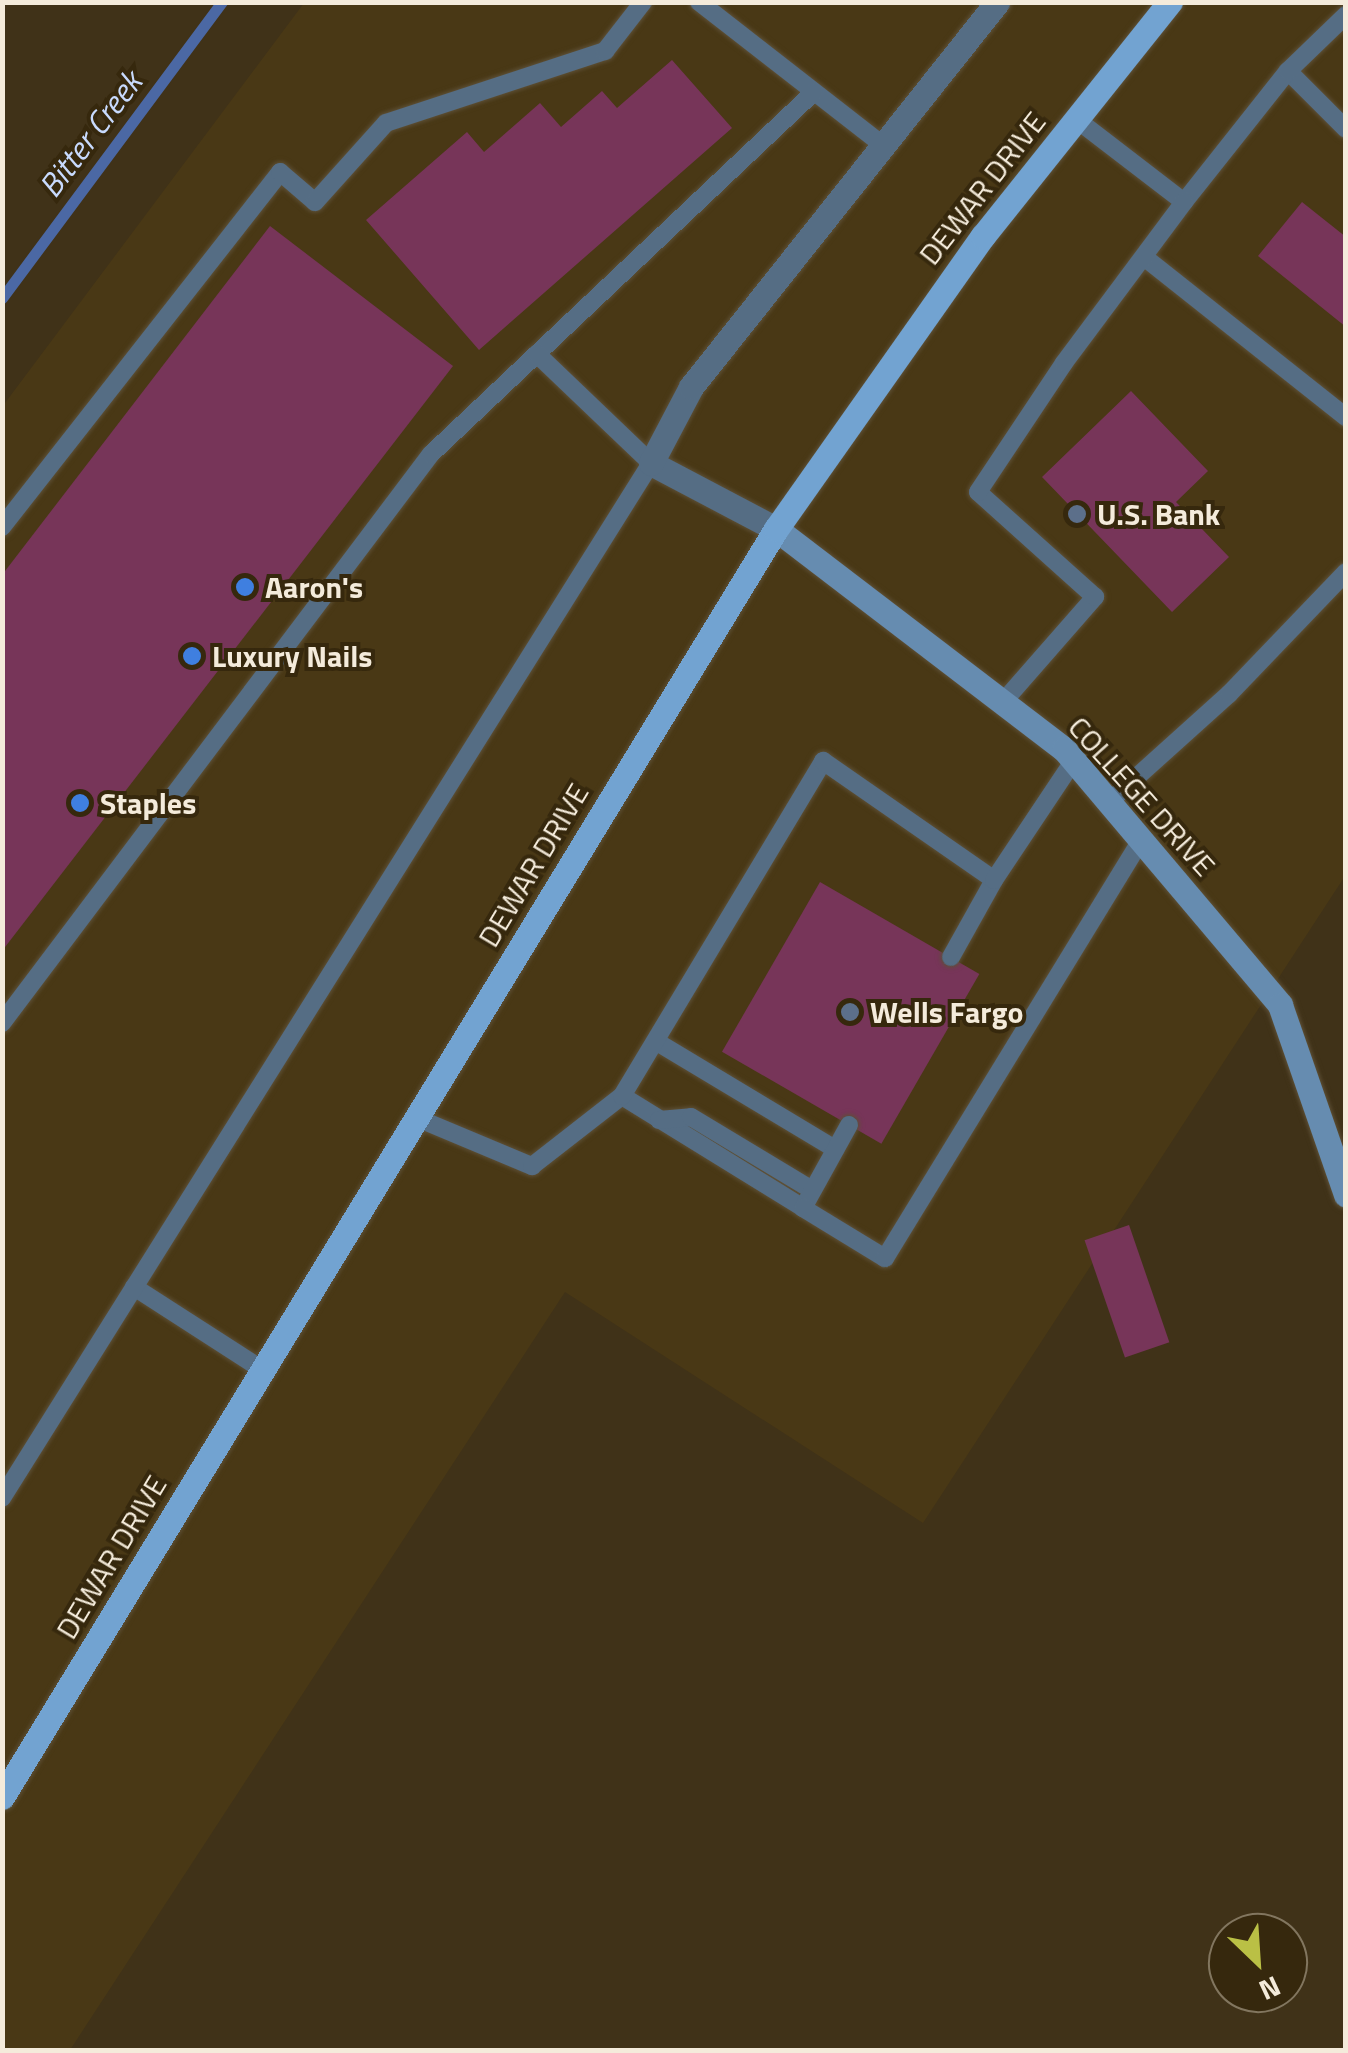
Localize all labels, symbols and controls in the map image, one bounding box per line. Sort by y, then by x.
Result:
water label: Bitter Creek [30,64,150,204]
street label: DEWAR DRIVE [911,104,1053,272]
place label: U.S. Bank [1097,496,1220,532]
marker: U.S. Bank [1066,503,1088,525]
place label: Aaron's [265,569,363,605]
marker: Aaron's [234,576,256,598]
place label: Luxury Nails [212,638,372,674]
marker: Luxury Nails [181,645,203,667]
street label: COLLEGE DRIVE [1061,709,1223,883]
street label: DEWAR DRIVE [470,777,596,953]
place label: Staples [100,785,196,821]
marker: Staples [69,792,91,814]
place label: Wells Fargo [870,994,1023,1030]
marker: Wells Fargo [839,1001,861,1023]
street label: DEWAR DRIVE [48,1469,174,1645]
north arrow [1208,1913,1308,2013]
text: N [1252,1965,1288,2012]

